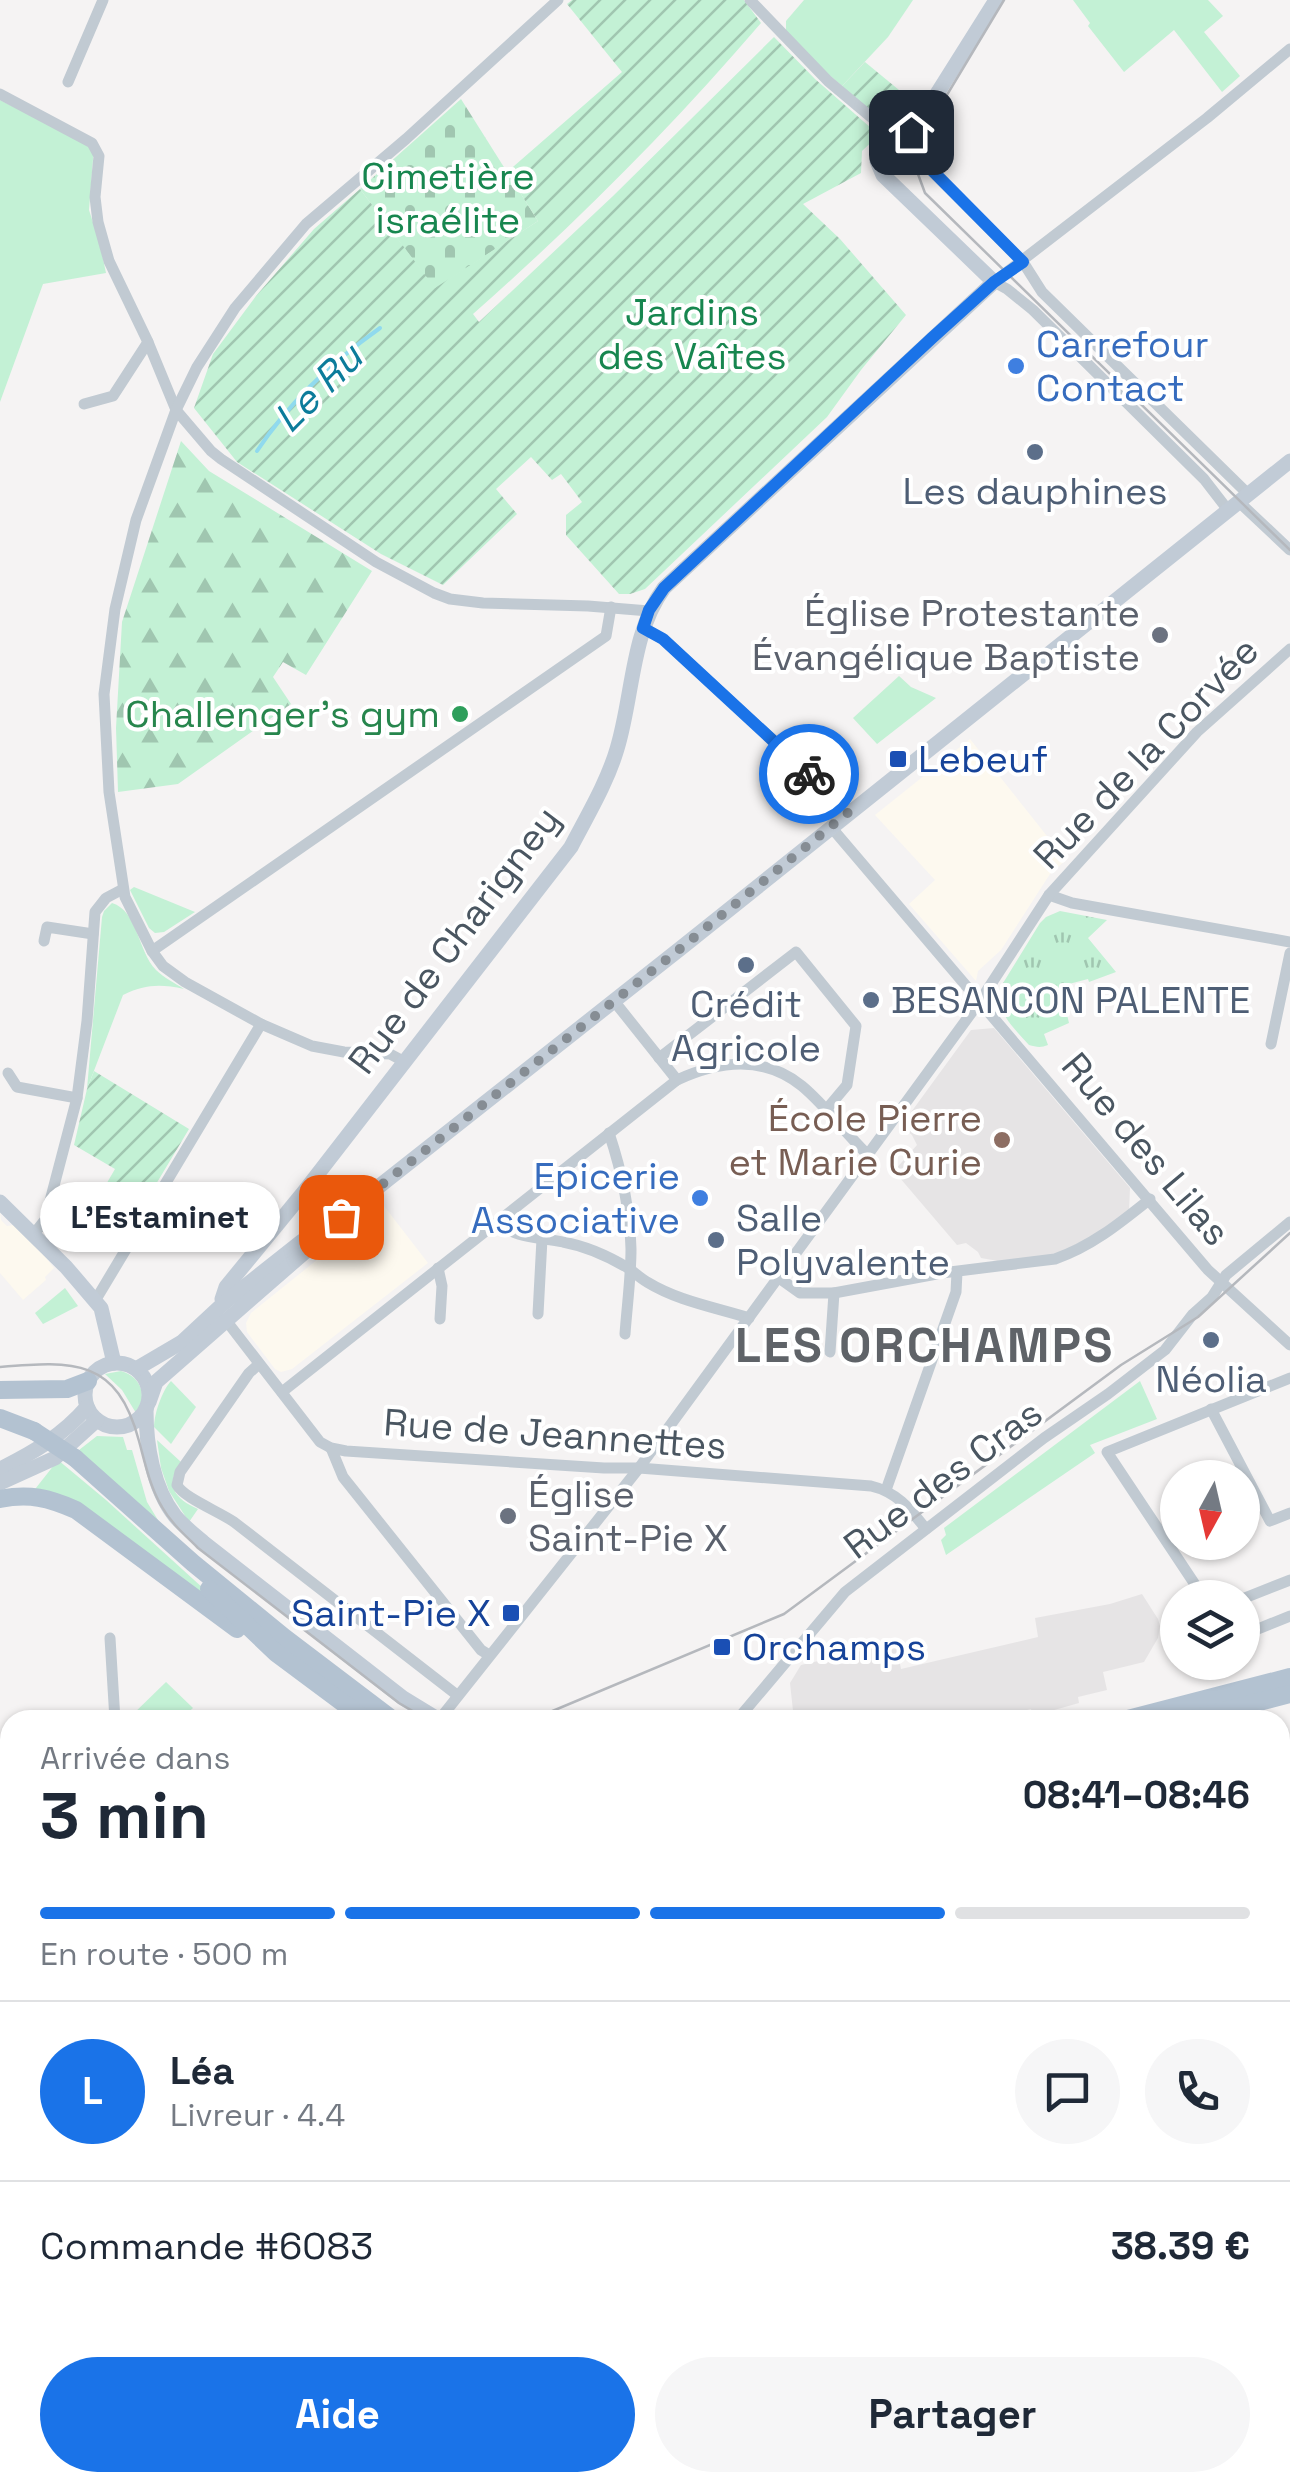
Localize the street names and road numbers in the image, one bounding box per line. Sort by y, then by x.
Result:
street label: Rue de la Corvée [1023,627,1269,879]
street label: Rue de Charigney [338,797,570,1083]
street label: Rue des Lilas [1051,1043,1241,1255]
street label: Rue des Cras [834,1389,1052,1569]
street label: Rue de Jeannettes [382,1398,728,1470]

